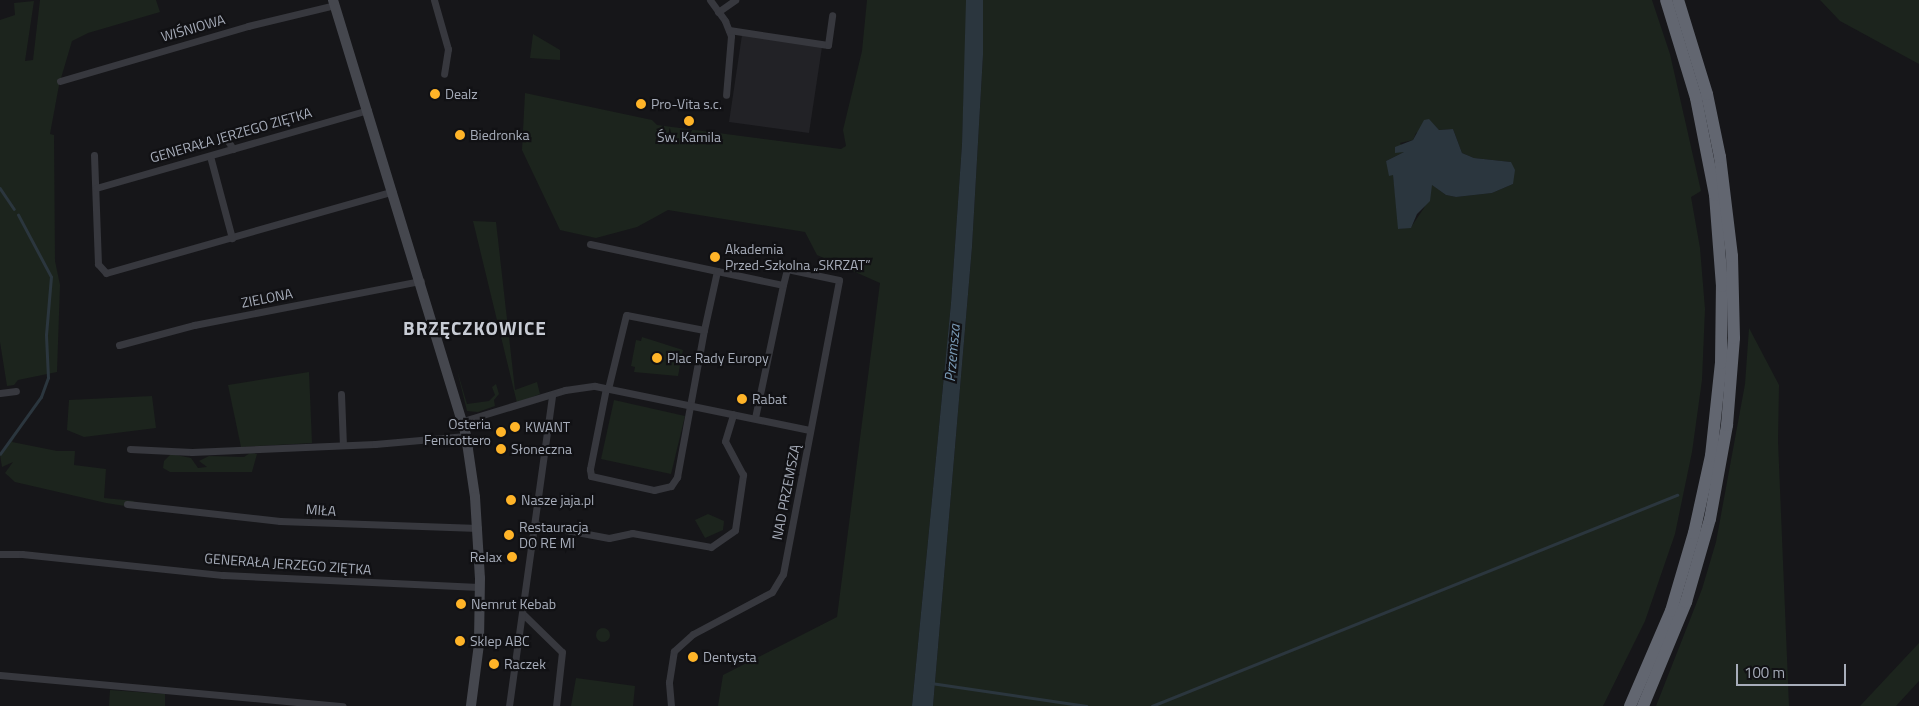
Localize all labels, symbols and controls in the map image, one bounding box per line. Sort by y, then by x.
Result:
street label: WIŚNIOWA [159,11,227,45]
place label: Dealz [445,86,478,102]
marker: Dealz [429,88,441,100]
place label: Pro-Vita s.c. [651,96,722,112]
marker: Pro-Vita s.c. [635,98,647,110]
street label: GENERAŁA JERZEGO ZIĘTKA [148,104,314,166]
marker: Św. Kamila [683,115,695,127]
place label: Biedronka [470,127,529,143]
marker: Biedronka [454,129,466,141]
place label: Św. Kamila [657,129,721,145]
place label: Akademia Przed-Szkolna „SKRZAT” [725,241,870,274]
marker: Akademia Przed-Szkolna „SKRZAT” [709,251,721,263]
street label: ZIELONA [240,285,294,311]
district label: BRZĘCZKOWICE [402,317,548,339]
water label: Przemsza [941,323,963,383]
place label: Plac Rady Europy [667,350,769,366]
marker: Plac Rady Europy [651,352,663,364]
place label: Rabat [752,391,787,407]
marker: Rabat [736,393,748,405]
place label: Osteria Fenicottero [424,416,491,448]
place label: KWANT [525,419,570,435]
marker: KWANT [509,421,521,433]
marker: Osteria Fenicottero [495,426,507,438]
place label: Słoneczna [511,441,572,457]
marker: Słoneczna [495,443,507,455]
street label: NAD PRZEMSZĄ [768,443,804,541]
place label: Nasze jaja.pl [521,492,594,508]
marker: Nasze jaja.pl [505,494,517,506]
street label: MIŁA [305,501,337,519]
place label: Restauracja DO RE MI [519,519,588,552]
marker: Restauracja DO RE MI [503,529,515,541]
place label: Relax [470,549,502,565]
street label: GENERAŁA JERZEGO ZIĘTKA [204,550,372,578]
marker: Relax [506,551,518,563]
place label: Nemrut Kebab [471,596,556,612]
marker: Nemrut Kebab [455,598,467,610]
place label: Sklep ABC [470,633,530,649]
marker: Sklep ABC [454,635,466,647]
place label: Dentysta [703,649,757,665]
marker: Dentysta [687,651,699,663]
scale bar [1739,654,1849,686]
place label: Raczek [504,656,546,672]
marker: Raczek [488,658,500,670]
text: 100 m [1744,661,1785,684]

